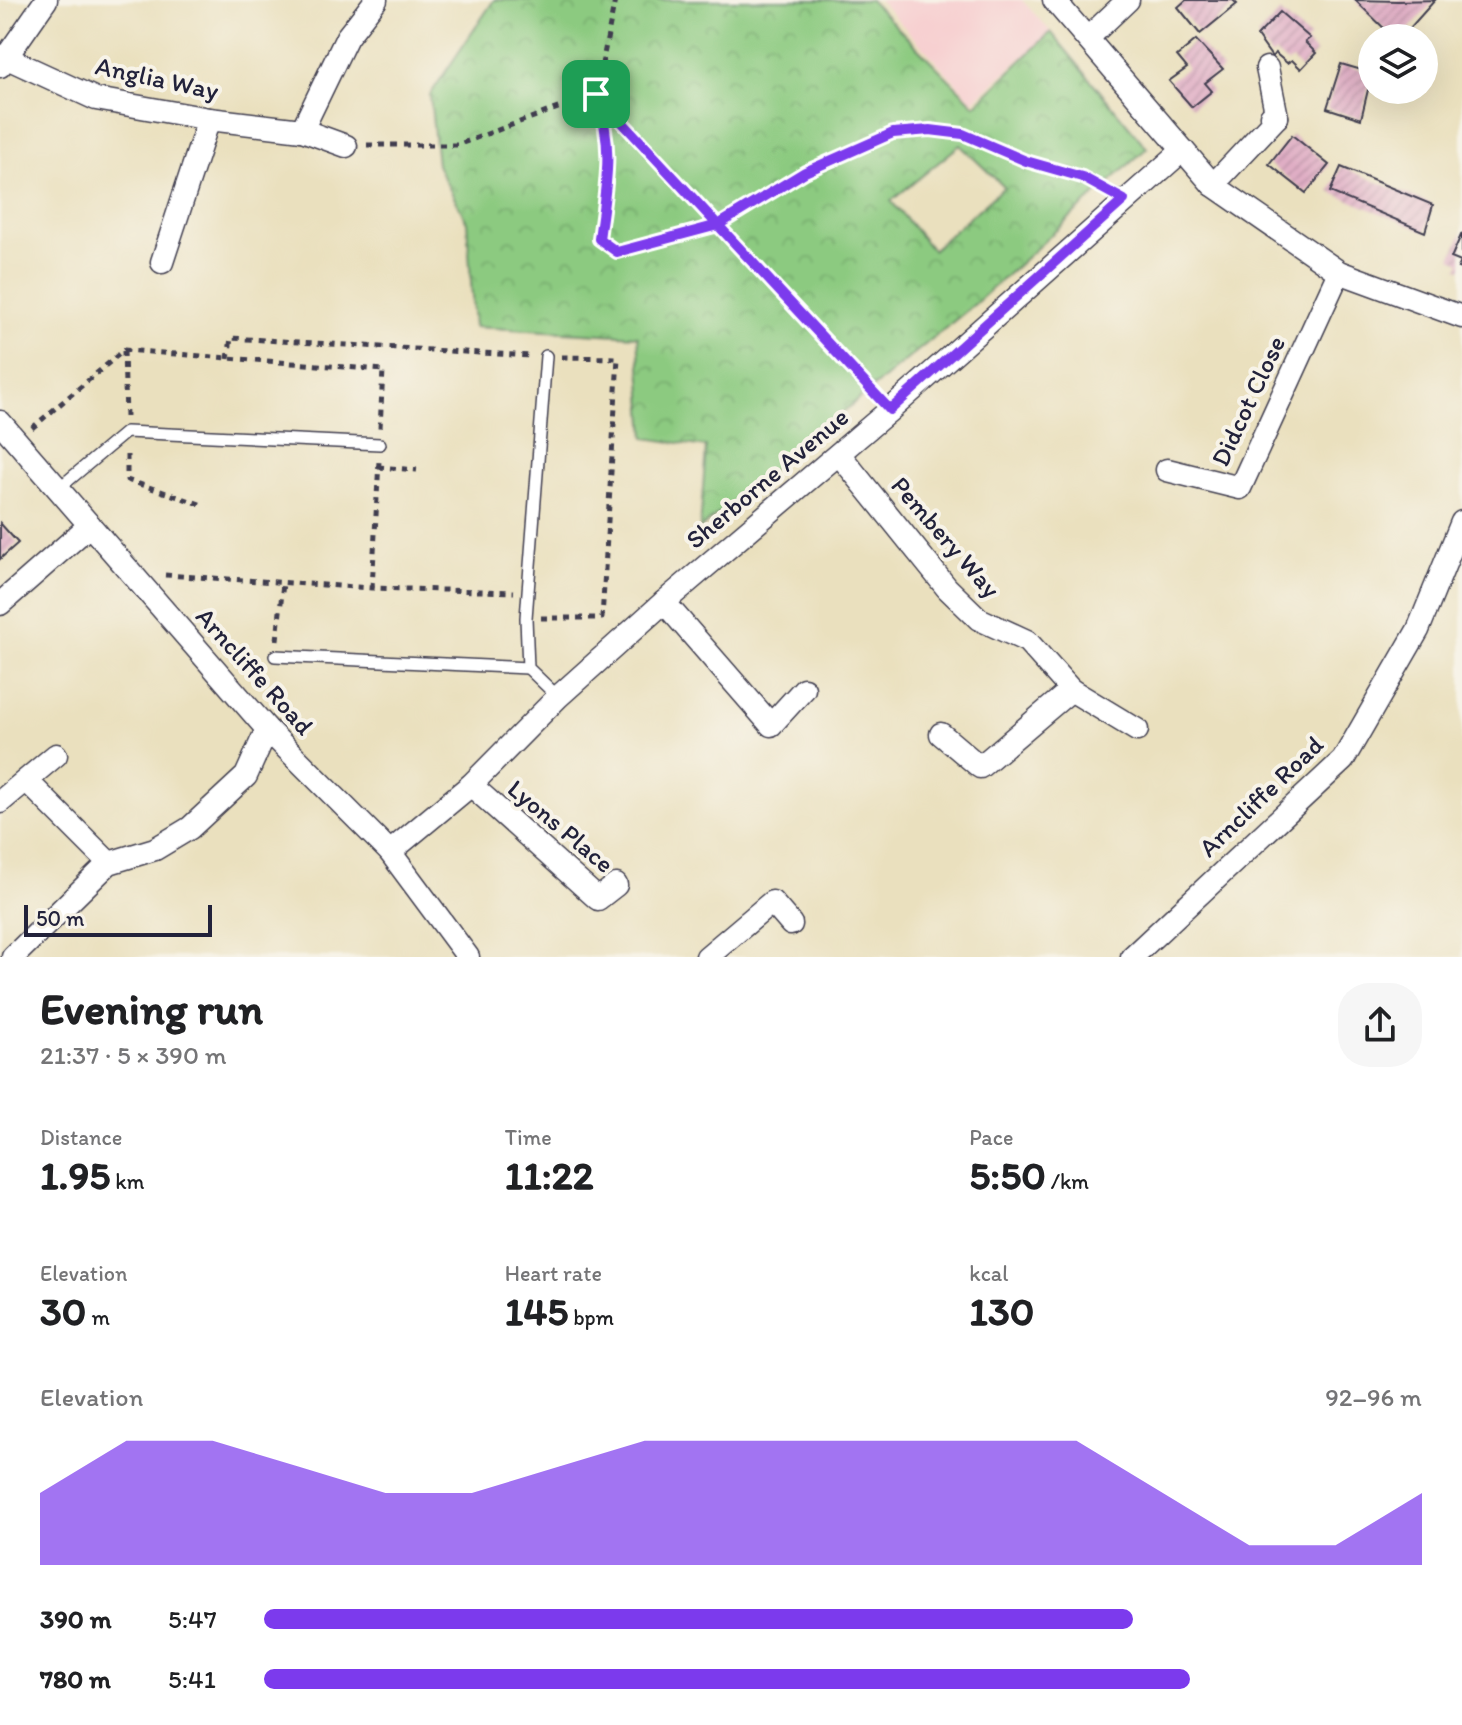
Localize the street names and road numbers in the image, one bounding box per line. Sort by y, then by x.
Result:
street label: Anglia Way [92,49,222,107]
street label: Didcot Close [1204,331,1292,471]
street label: Sherborne Avenue [679,401,855,555]
street label: Pembery Way [885,470,1007,604]
street label: Arncliffe Road [189,600,321,742]
street label: Arncliffe Road [1192,728,1330,863]
street label: Lyons Place [501,772,621,880]

